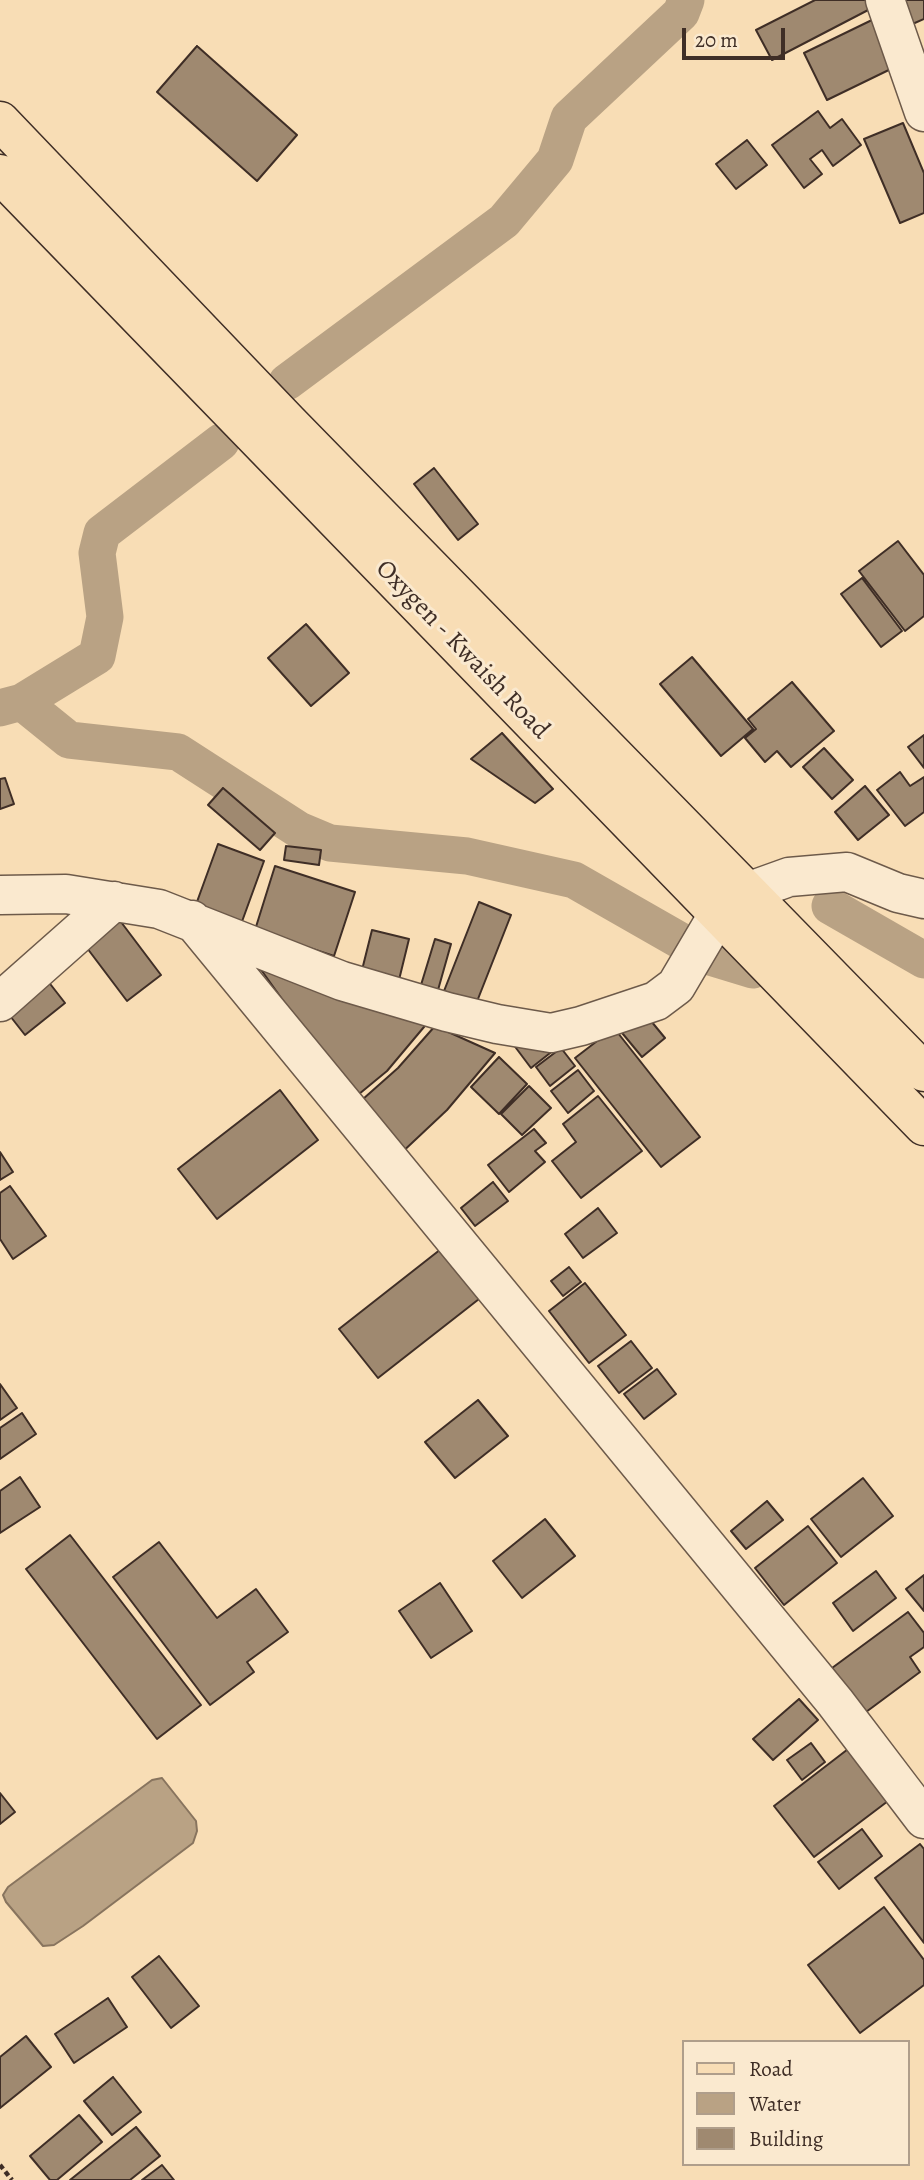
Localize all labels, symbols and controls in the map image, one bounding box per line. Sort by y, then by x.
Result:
scale bar [686,14,789,58]
text: 20 m [695,26,738,54]
street label: Oxygen - Kwaish Road [368,554,556,746]
legend [682,2040,910,2166]
text: Road [749,2055,793,2083]
text: Water [749,2090,801,2118]
text: Building [749,2125,823,2153]

